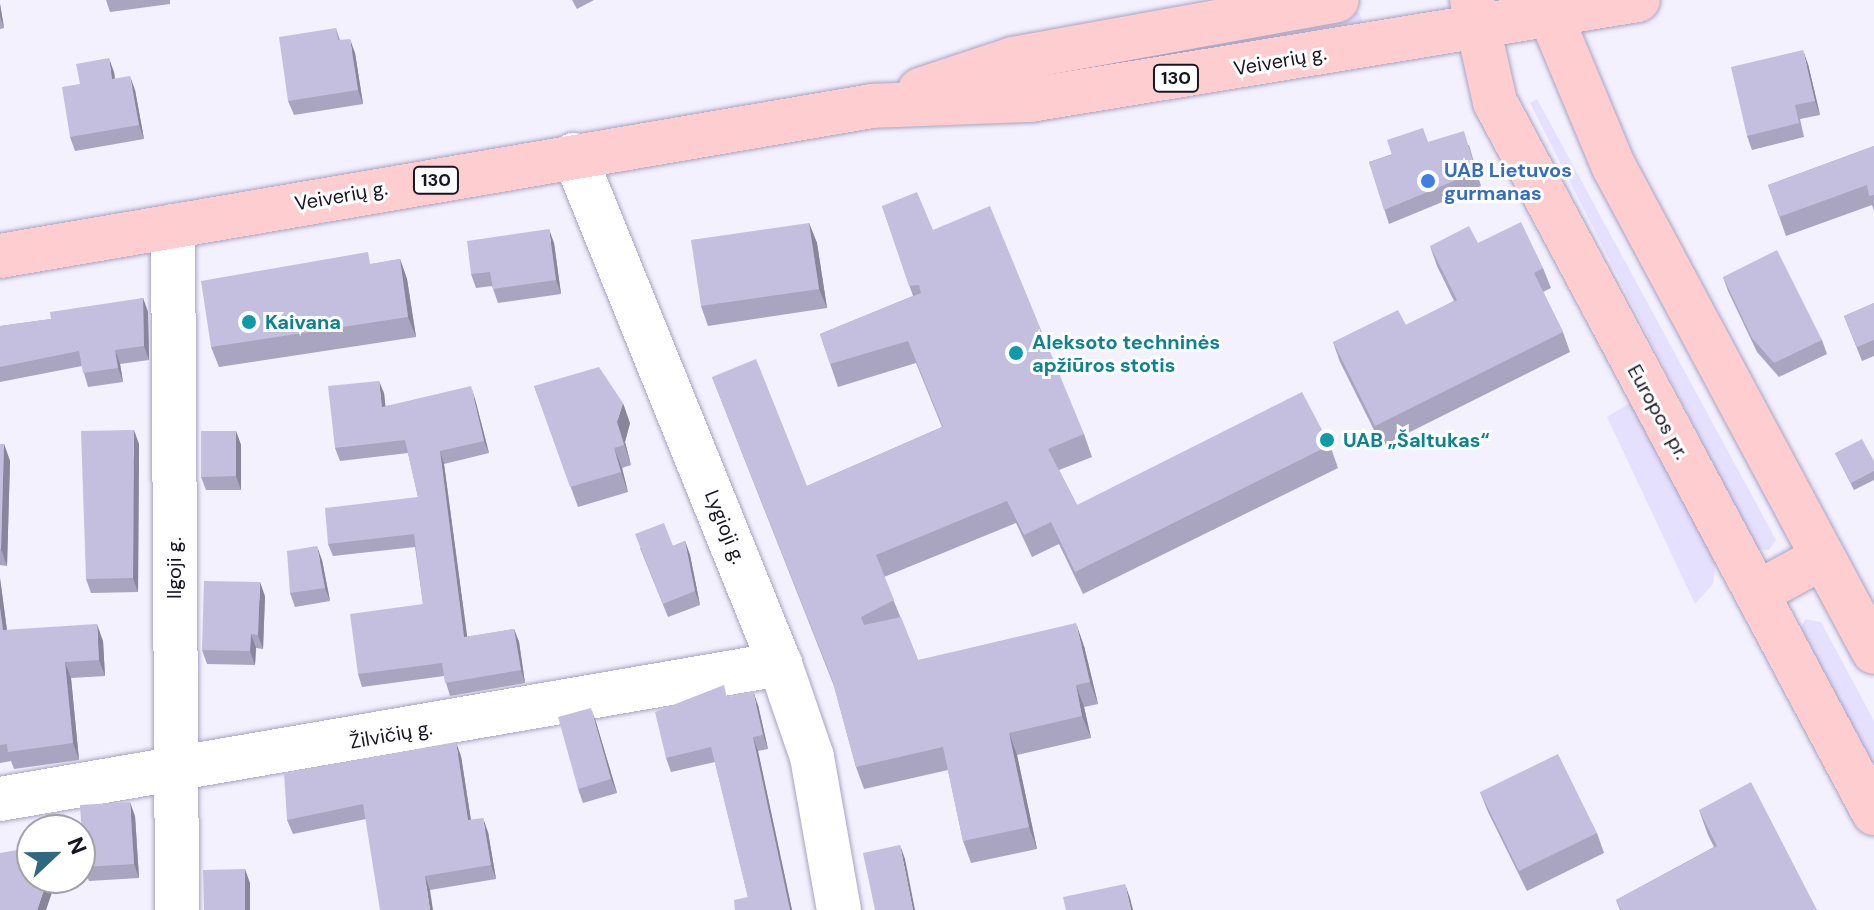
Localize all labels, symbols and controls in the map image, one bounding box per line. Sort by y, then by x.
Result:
street label: Veiverių g. [1232,41,1328,81]
road number: 130 [1152,64,1200,92]
place label: UAB Lietuvos gurmanas [1444,158,1572,205]
road number: 130 [412,166,460,194]
marker: UAB Lietuvos gurmanas [1419,172,1437,190]
street label: Veiverių g. [293,176,389,216]
place label: Kaivana [265,310,341,334]
marker: Kaivana [240,313,258,331]
place label: Aleksoto techninės apžiūros stotis [1032,330,1220,377]
marker: Aleksoto techninės apžiūros stotis [1007,344,1025,362]
street label: Europos pr. [1622,361,1694,463]
place label: UAB „Šaltukas“ [1343,428,1490,452]
marker: UAB „Šaltukas“ [1318,431,1336,449]
street label: Lygioji g. [699,486,751,568]
street label: Ilgoji g. [162,537,186,599]
street label: Žilvičių g. [348,716,434,754]
north arrow [16,814,96,894]
text: N [60,833,93,858]

